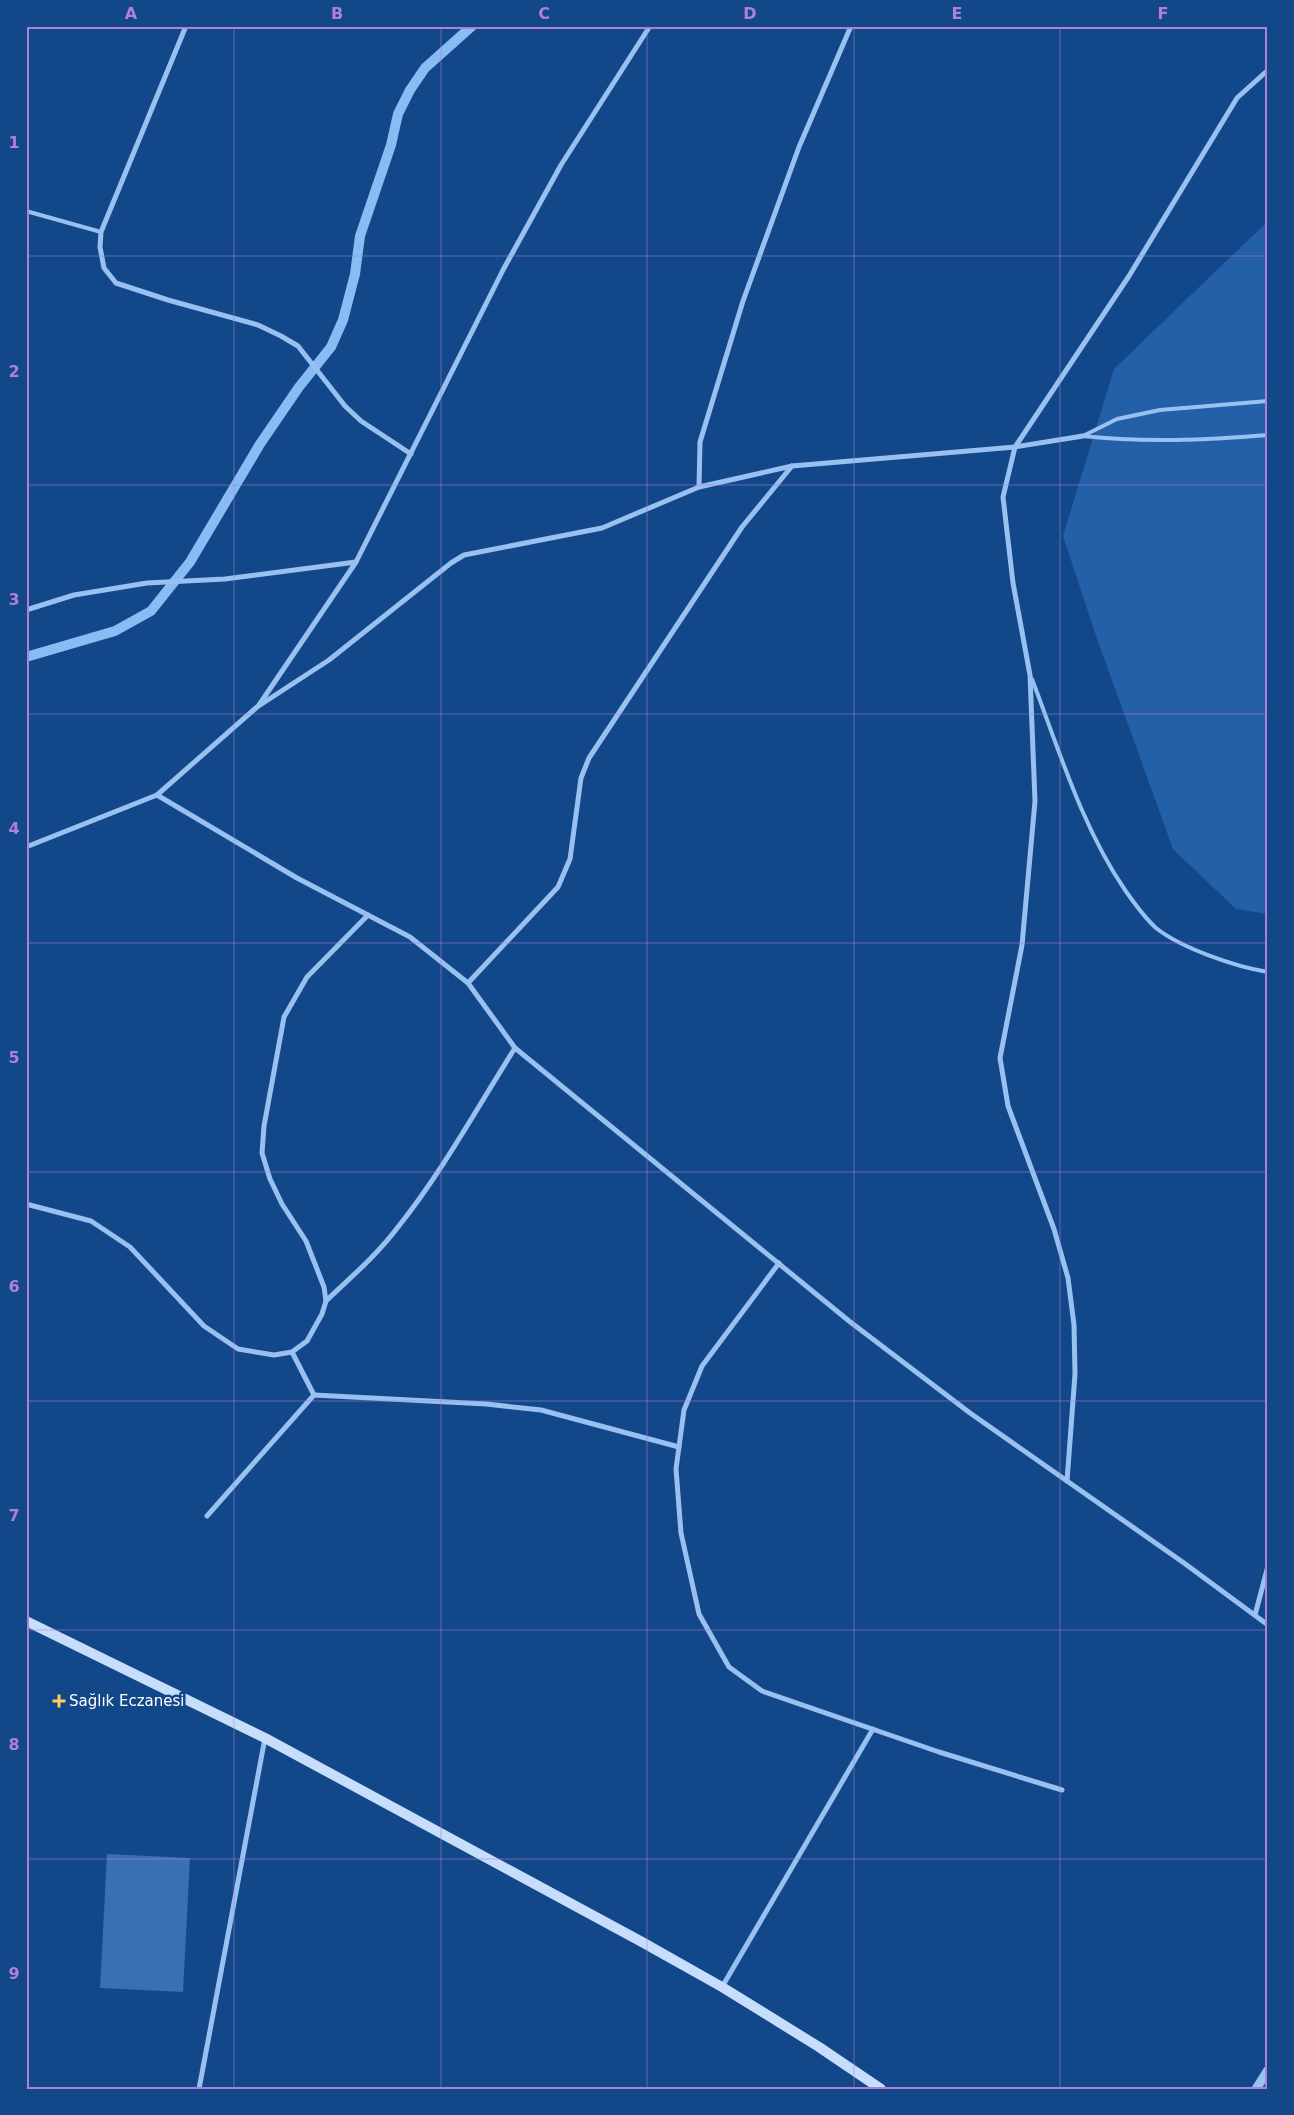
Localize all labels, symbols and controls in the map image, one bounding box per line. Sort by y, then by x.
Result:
text: A [125,4,138,23]
text: B [331,4,343,23]
text: C [538,4,550,23]
text: D [743,4,757,23]
text: E [952,4,962,23]
text: F [1158,4,1168,23]
text: 1 [8,133,20,152]
text: 2 [8,362,20,381]
text: 3 [8,590,20,609]
text: 4 [8,819,20,838]
text: 5 [8,1048,20,1067]
text: 6 [8,1277,20,1296]
text: 7 [8,1506,20,1525]
place label: Sağlık Eczanesi [69,1692,185,1710]
marker: Sağlık Eczanesi [53,1695,65,1707]
text: 8 [8,1735,20,1754]
text: 9 [8,1964,20,1983]

